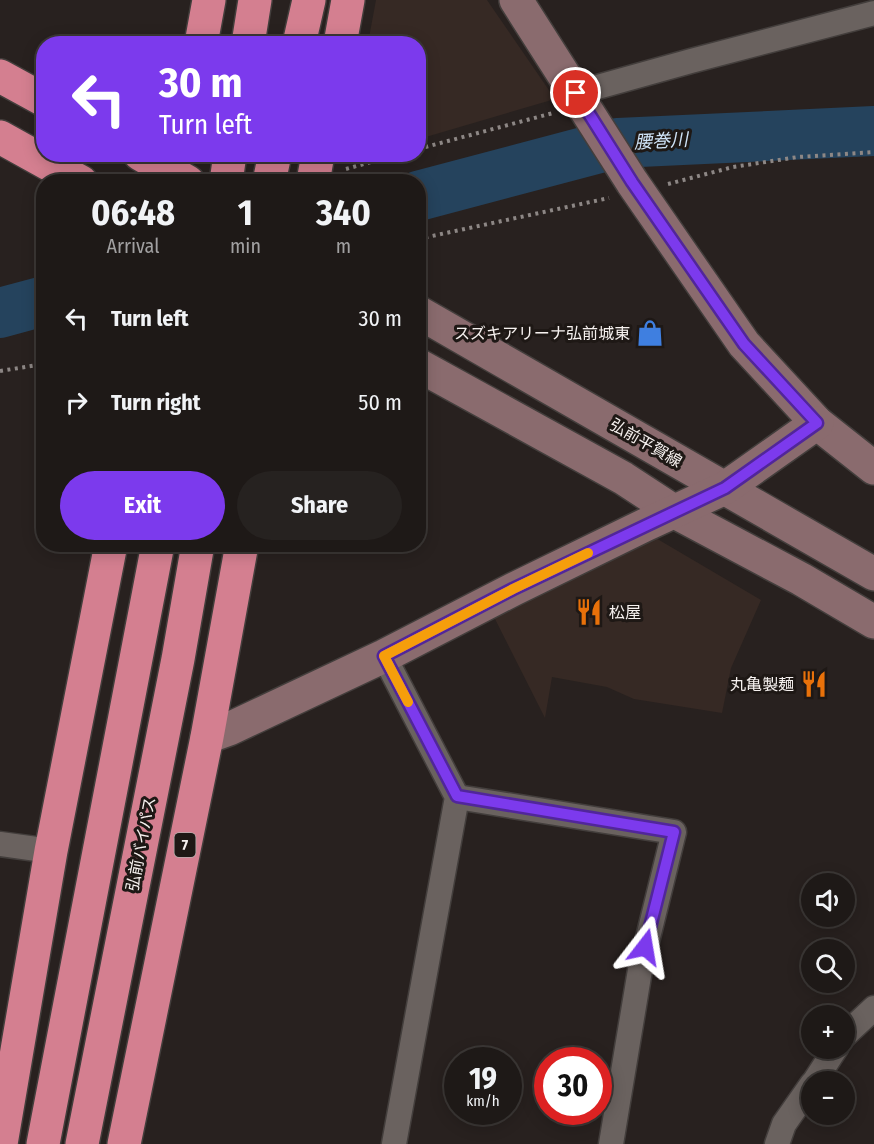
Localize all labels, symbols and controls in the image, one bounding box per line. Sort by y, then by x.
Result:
text: 30 m [159,58,243,108]
icon: left [60,60,138,138]
pin [550,67,601,118]
icon: arrive [559,76,592,109]
text: Turn left [159,109,252,141]
water label: 腰巻川 [633,128,691,153]
text: 06:48 [91,191,175,235]
text: 1 [238,191,253,235]
text: 340 [316,191,371,235]
text: Arrival [106,234,160,258]
text: min [230,234,261,258]
text: m [336,234,351,258]
icon: left [60,302,93,335]
text: Turn left [111,305,189,332]
text: 30 m [359,305,402,332]
shop icon: スズキアリーナ弘前城東 [635,318,665,348]
place label: スズキアリーナ弘前城東 [454,324,630,343]
icon: right [60,386,93,419]
text: Turn right [111,389,200,416]
text: 50 m [358,389,402,416]
street label: 弘前平賀線 [607,415,685,471]
button: Exit [60,471,225,540]
button: Share [237,471,402,540]
restaurant icon: 松屋 [574,597,604,627]
place label: 松屋 [609,603,641,622]
restaurant icon: 丸亀製麺 [799,669,829,699]
place label: 丸亀製麺 [730,675,794,694]
street label: 弘前バイパス [123,795,159,893]
road number: 7 [174,833,195,857]
map controls [801,873,855,1125]
button: sound [801,873,855,927]
position arrow [613,915,677,979]
button: search [801,939,855,993]
button: + [801,1005,855,1059]
speed limit sign: 30 [534,1047,612,1125]
text: 19 [469,1061,497,1097]
button: − [801,1071,855,1125]
text: km/h [466,1092,500,1110]

